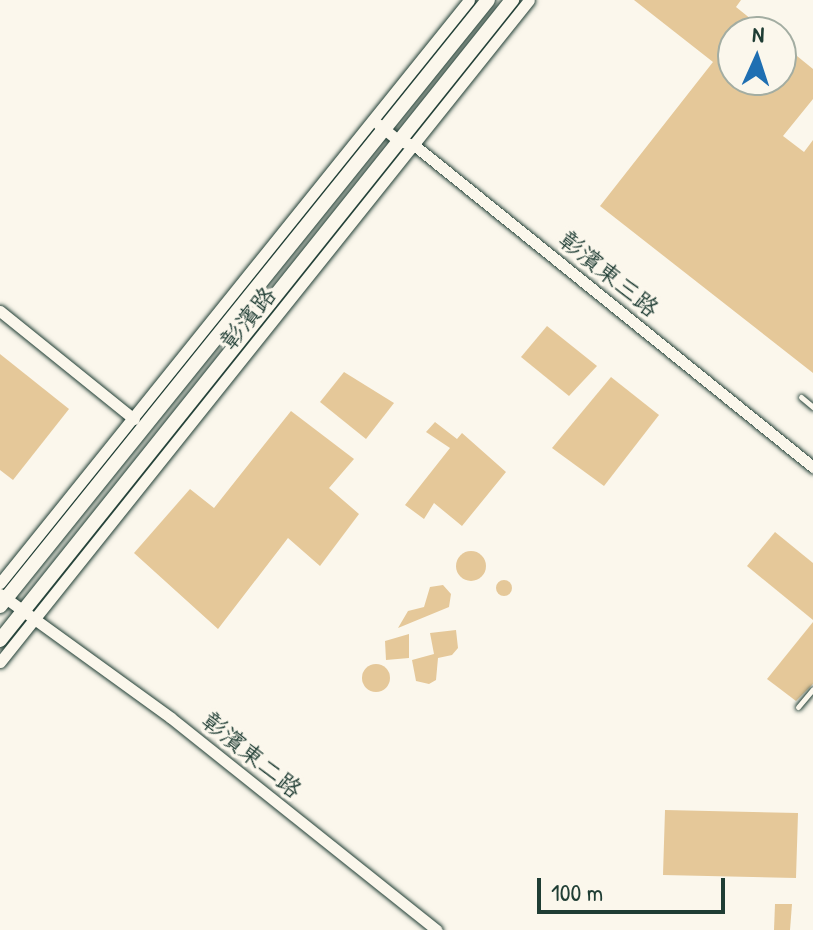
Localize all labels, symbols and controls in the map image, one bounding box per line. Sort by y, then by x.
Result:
north arrow [717,16,797,96]
text: N [752,19,765,49]
street label: 彰濱東三路 [553,225,665,323]
street label: 彰濱路 [214,281,282,355]
street label: 彰濱東二路 [196,706,308,804]
scale bar [541,862,729,912]
text: 100 m [551,876,603,908]

